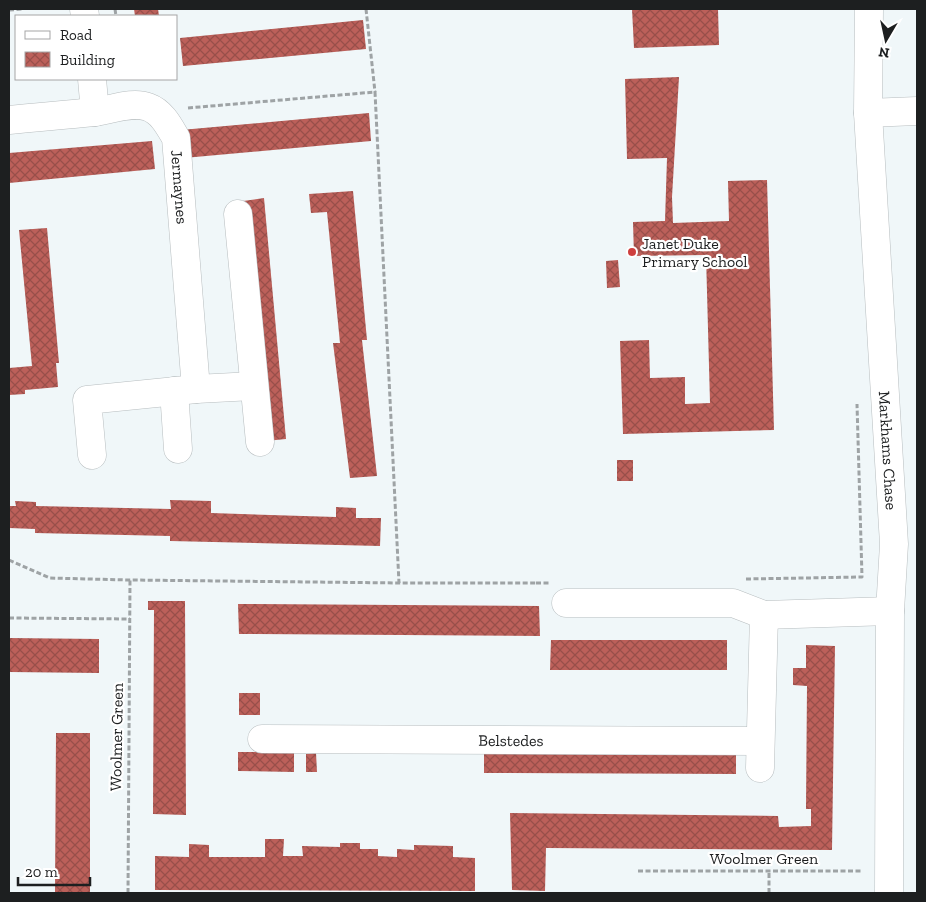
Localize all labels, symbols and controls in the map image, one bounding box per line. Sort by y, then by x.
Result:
legend [15,15,178,80]
north arrow [861,15,911,65]
text: Road [60,26,93,44]
text: N [877,43,891,62]
text: Building [60,51,115,69]
street label: Jermaynes [167,149,192,225]
place label: Janet Duke Primary School [642,234,748,271]
marker: Janet Duke Primary School [626,246,638,258]
street label: Markhams Chase [875,390,901,511]
street label: Woolmer Green [106,682,127,791]
street label: Belstedes [478,731,544,750]
street label: Woolmer Green [710,849,819,868]
scale bar [18,854,90,886]
text: 20 m [25,863,58,881]

